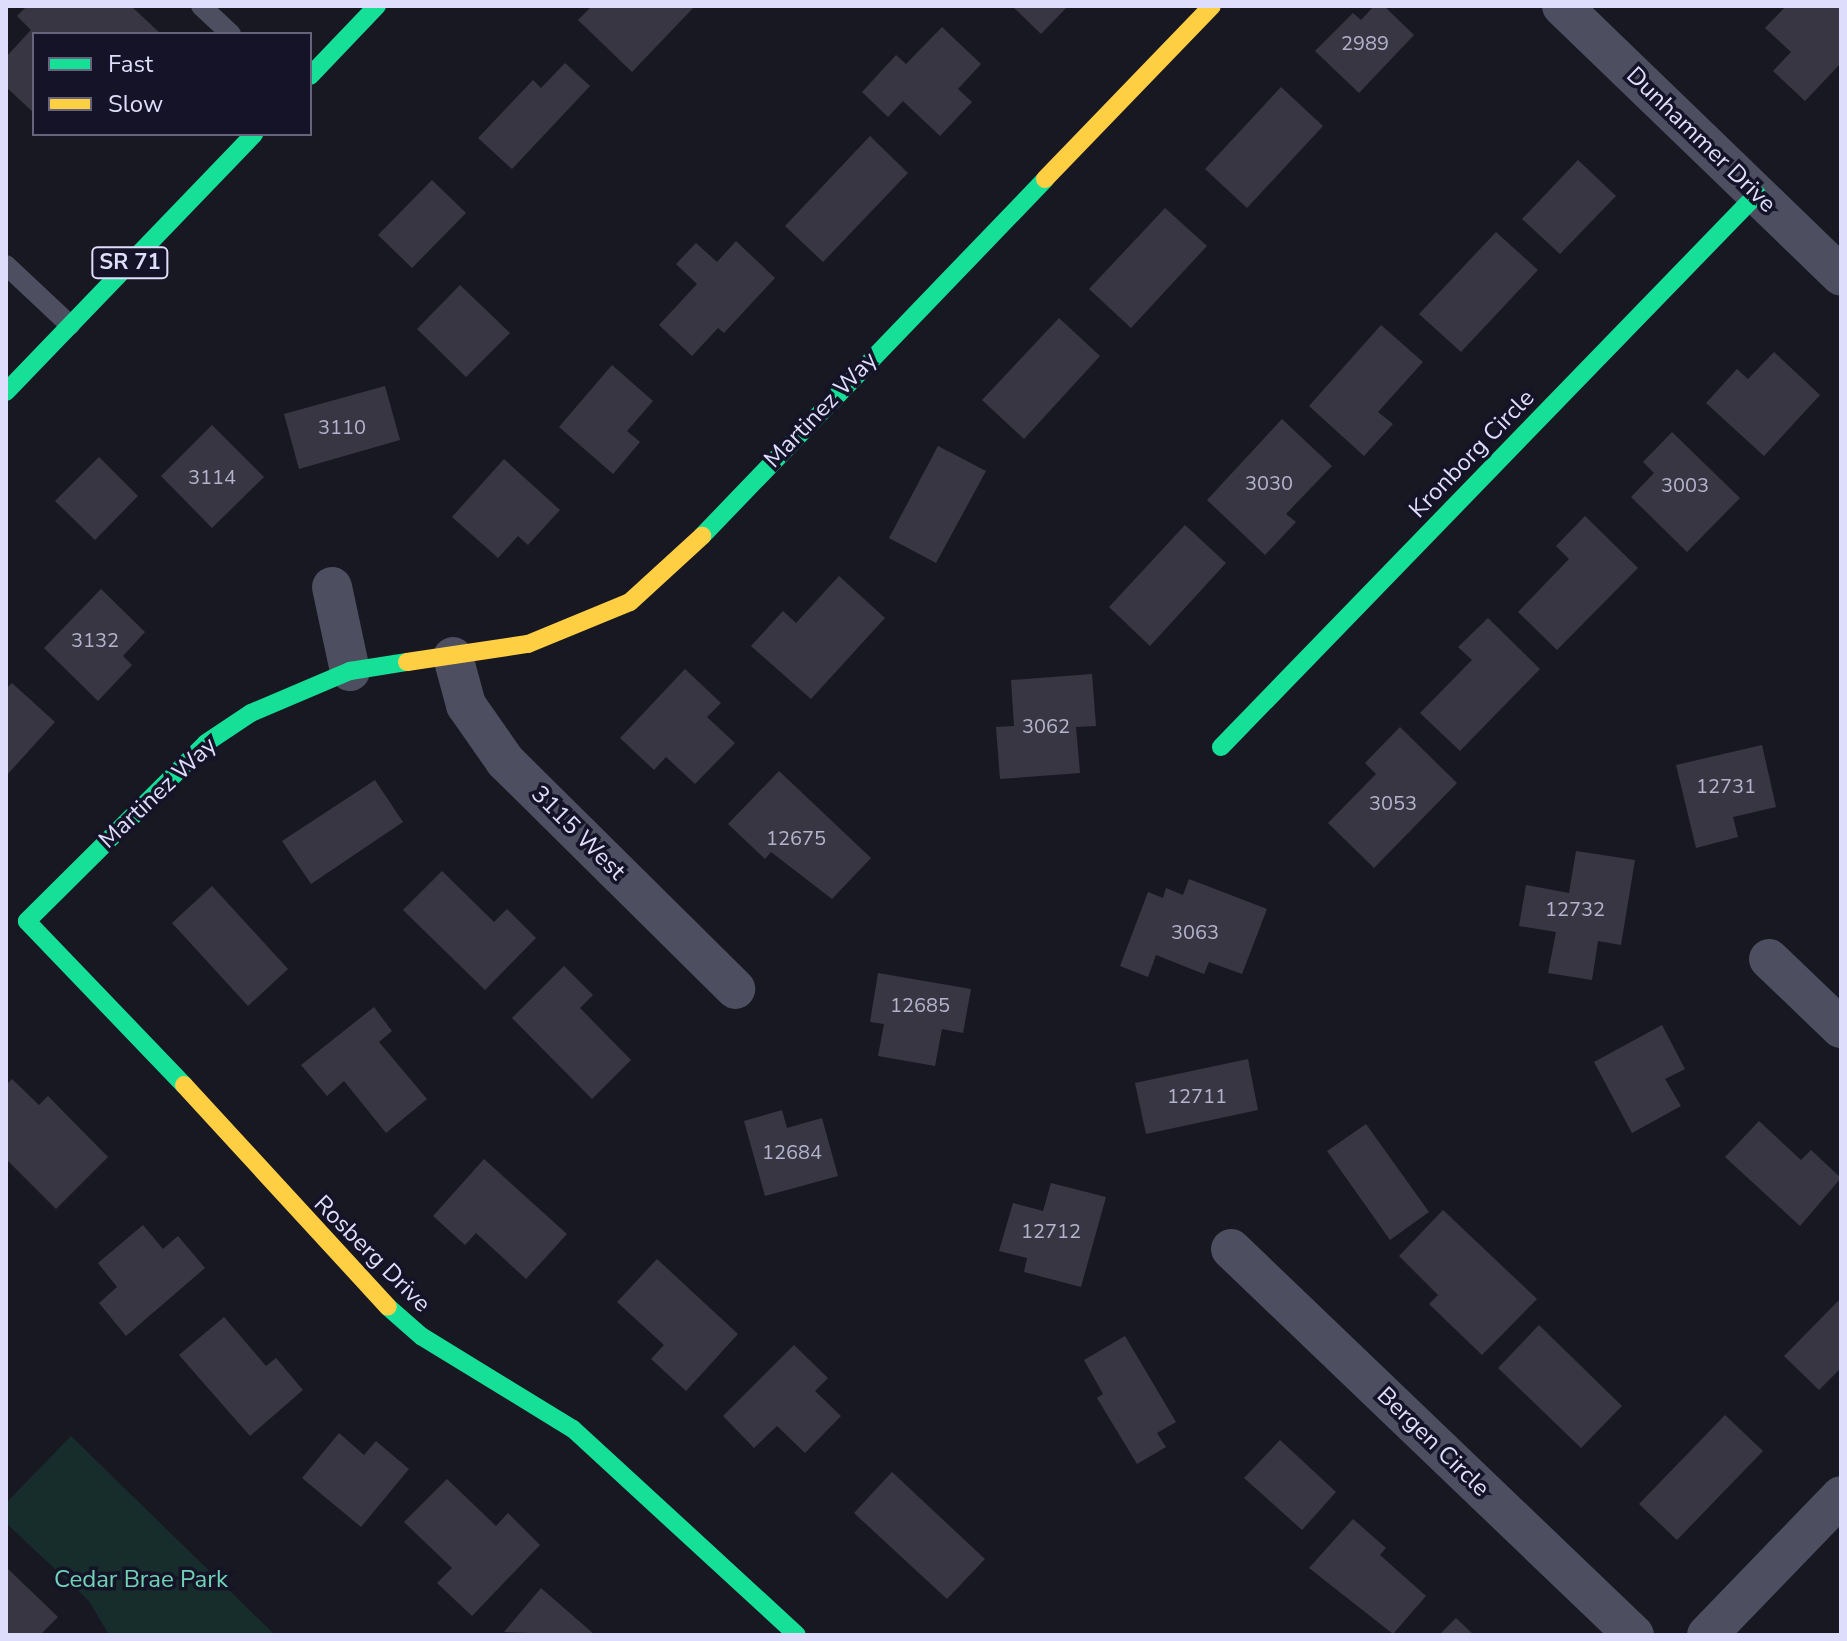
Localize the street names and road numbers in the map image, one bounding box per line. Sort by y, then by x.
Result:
street label: Dunhammer Drive [1620,61,1782,219]
road number: SR 71 [90,245,170,281]
street label: Martinez Way [759,346,883,474]
street label: Kronborg Circle [1403,384,1541,524]
street label: Martinez Way [93,731,223,855]
street label: 3115 West [525,780,631,886]
street label: Rosberg Drive [308,1190,436,1318]
street label: Bergen Circle [1371,1381,1495,1503]

